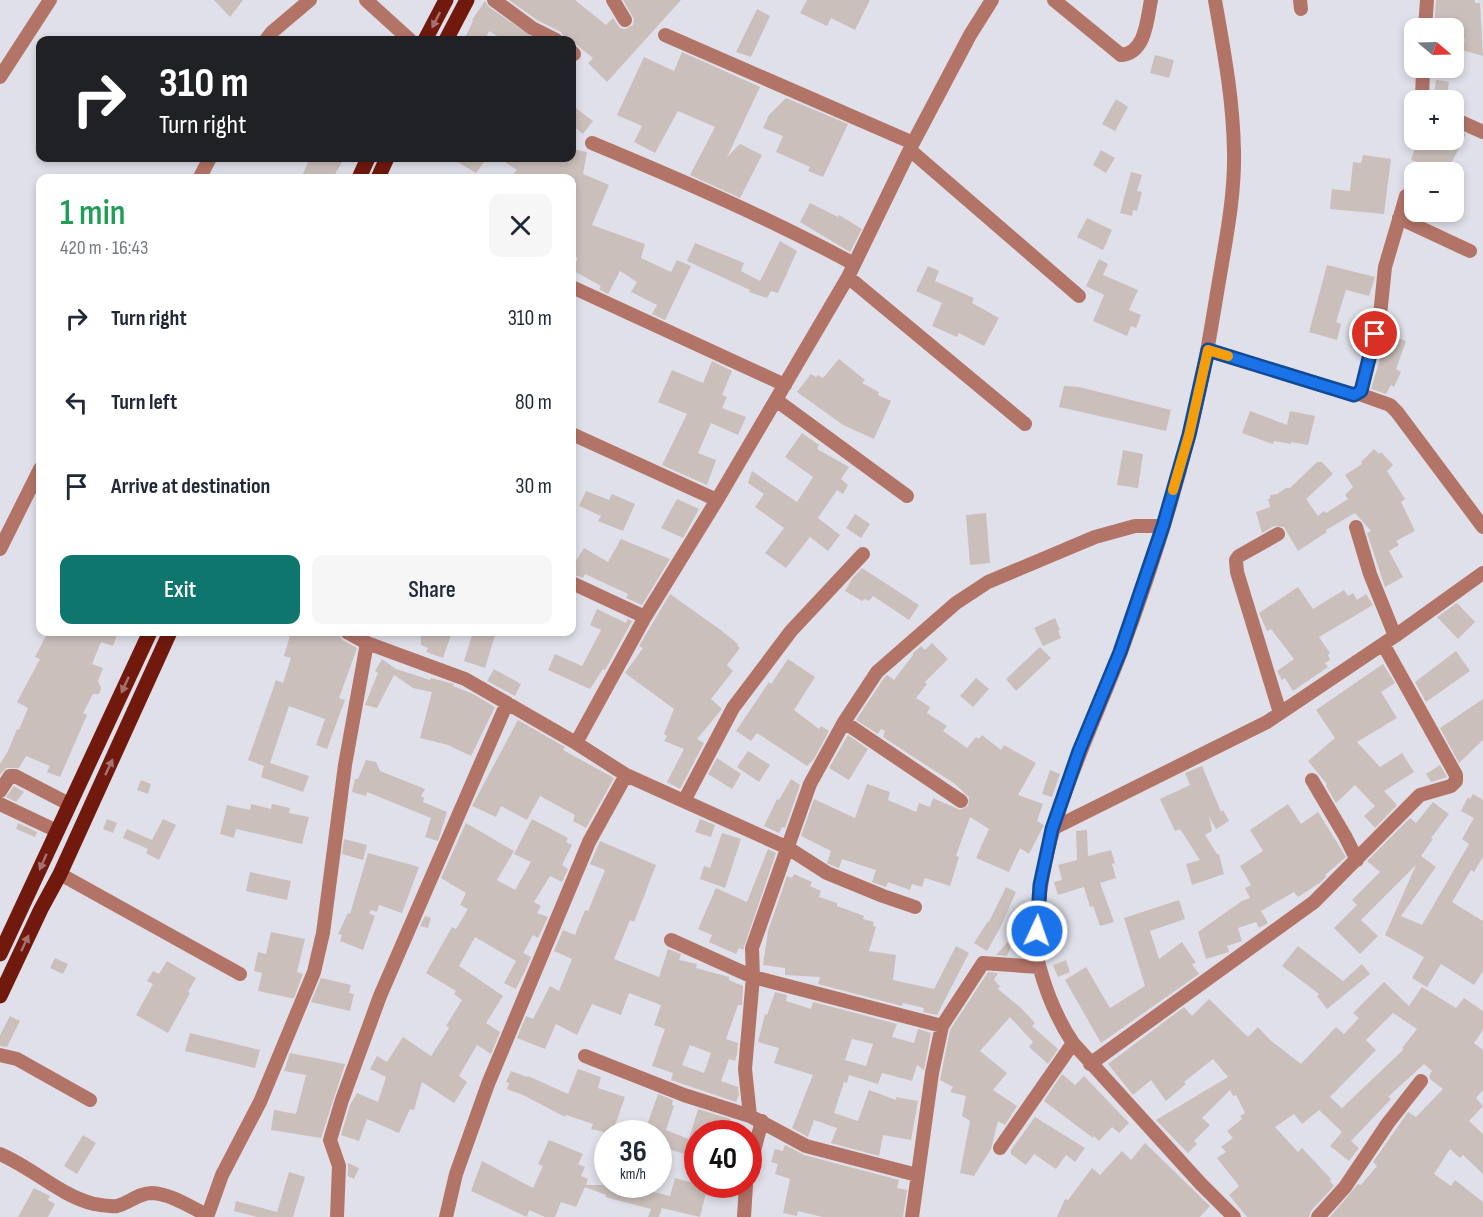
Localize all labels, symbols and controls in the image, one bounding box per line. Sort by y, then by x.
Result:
one-way arrow [431,12,441,29]
north arrow [1404,18,1464,78]
map controls [1404,18,1464,222]
text: 310 m [159,58,249,109]
icon: right [60,60,138,138]
button: + [1404,90,1464,150]
text: Turn right [159,109,246,141]
button: − [1404,162,1464,222]
text: 1 min [60,192,125,235]
button: close [489,194,552,257]
text: 420 m · 16:43 [60,236,148,260]
icon: right [60,302,93,335]
text: Turn right [111,305,187,332]
text: 310 m [508,305,552,332]
pin [1349,308,1400,359]
icon: arrive [1358,317,1391,350]
icon: left [60,386,93,419]
text: Turn left [111,389,177,416]
text: 80 m [515,389,552,416]
icon: arrive [60,470,93,503]
text: Arrive at destination [111,473,270,500]
text: 30 m [515,473,552,500]
button: Exit [60,555,300,624]
button: Share [312,555,552,624]
one-way arrow [120,676,129,693]
one-way arrow [104,759,113,776]
one-way arrow [39,853,48,870]
position arrow [1005,899,1069,963]
one-way arrow [20,935,29,952]
speed limit sign: 40 [684,1120,762,1198]
text: 36 [619,1134,647,1170]
text: km/h [620,1165,646,1184]

